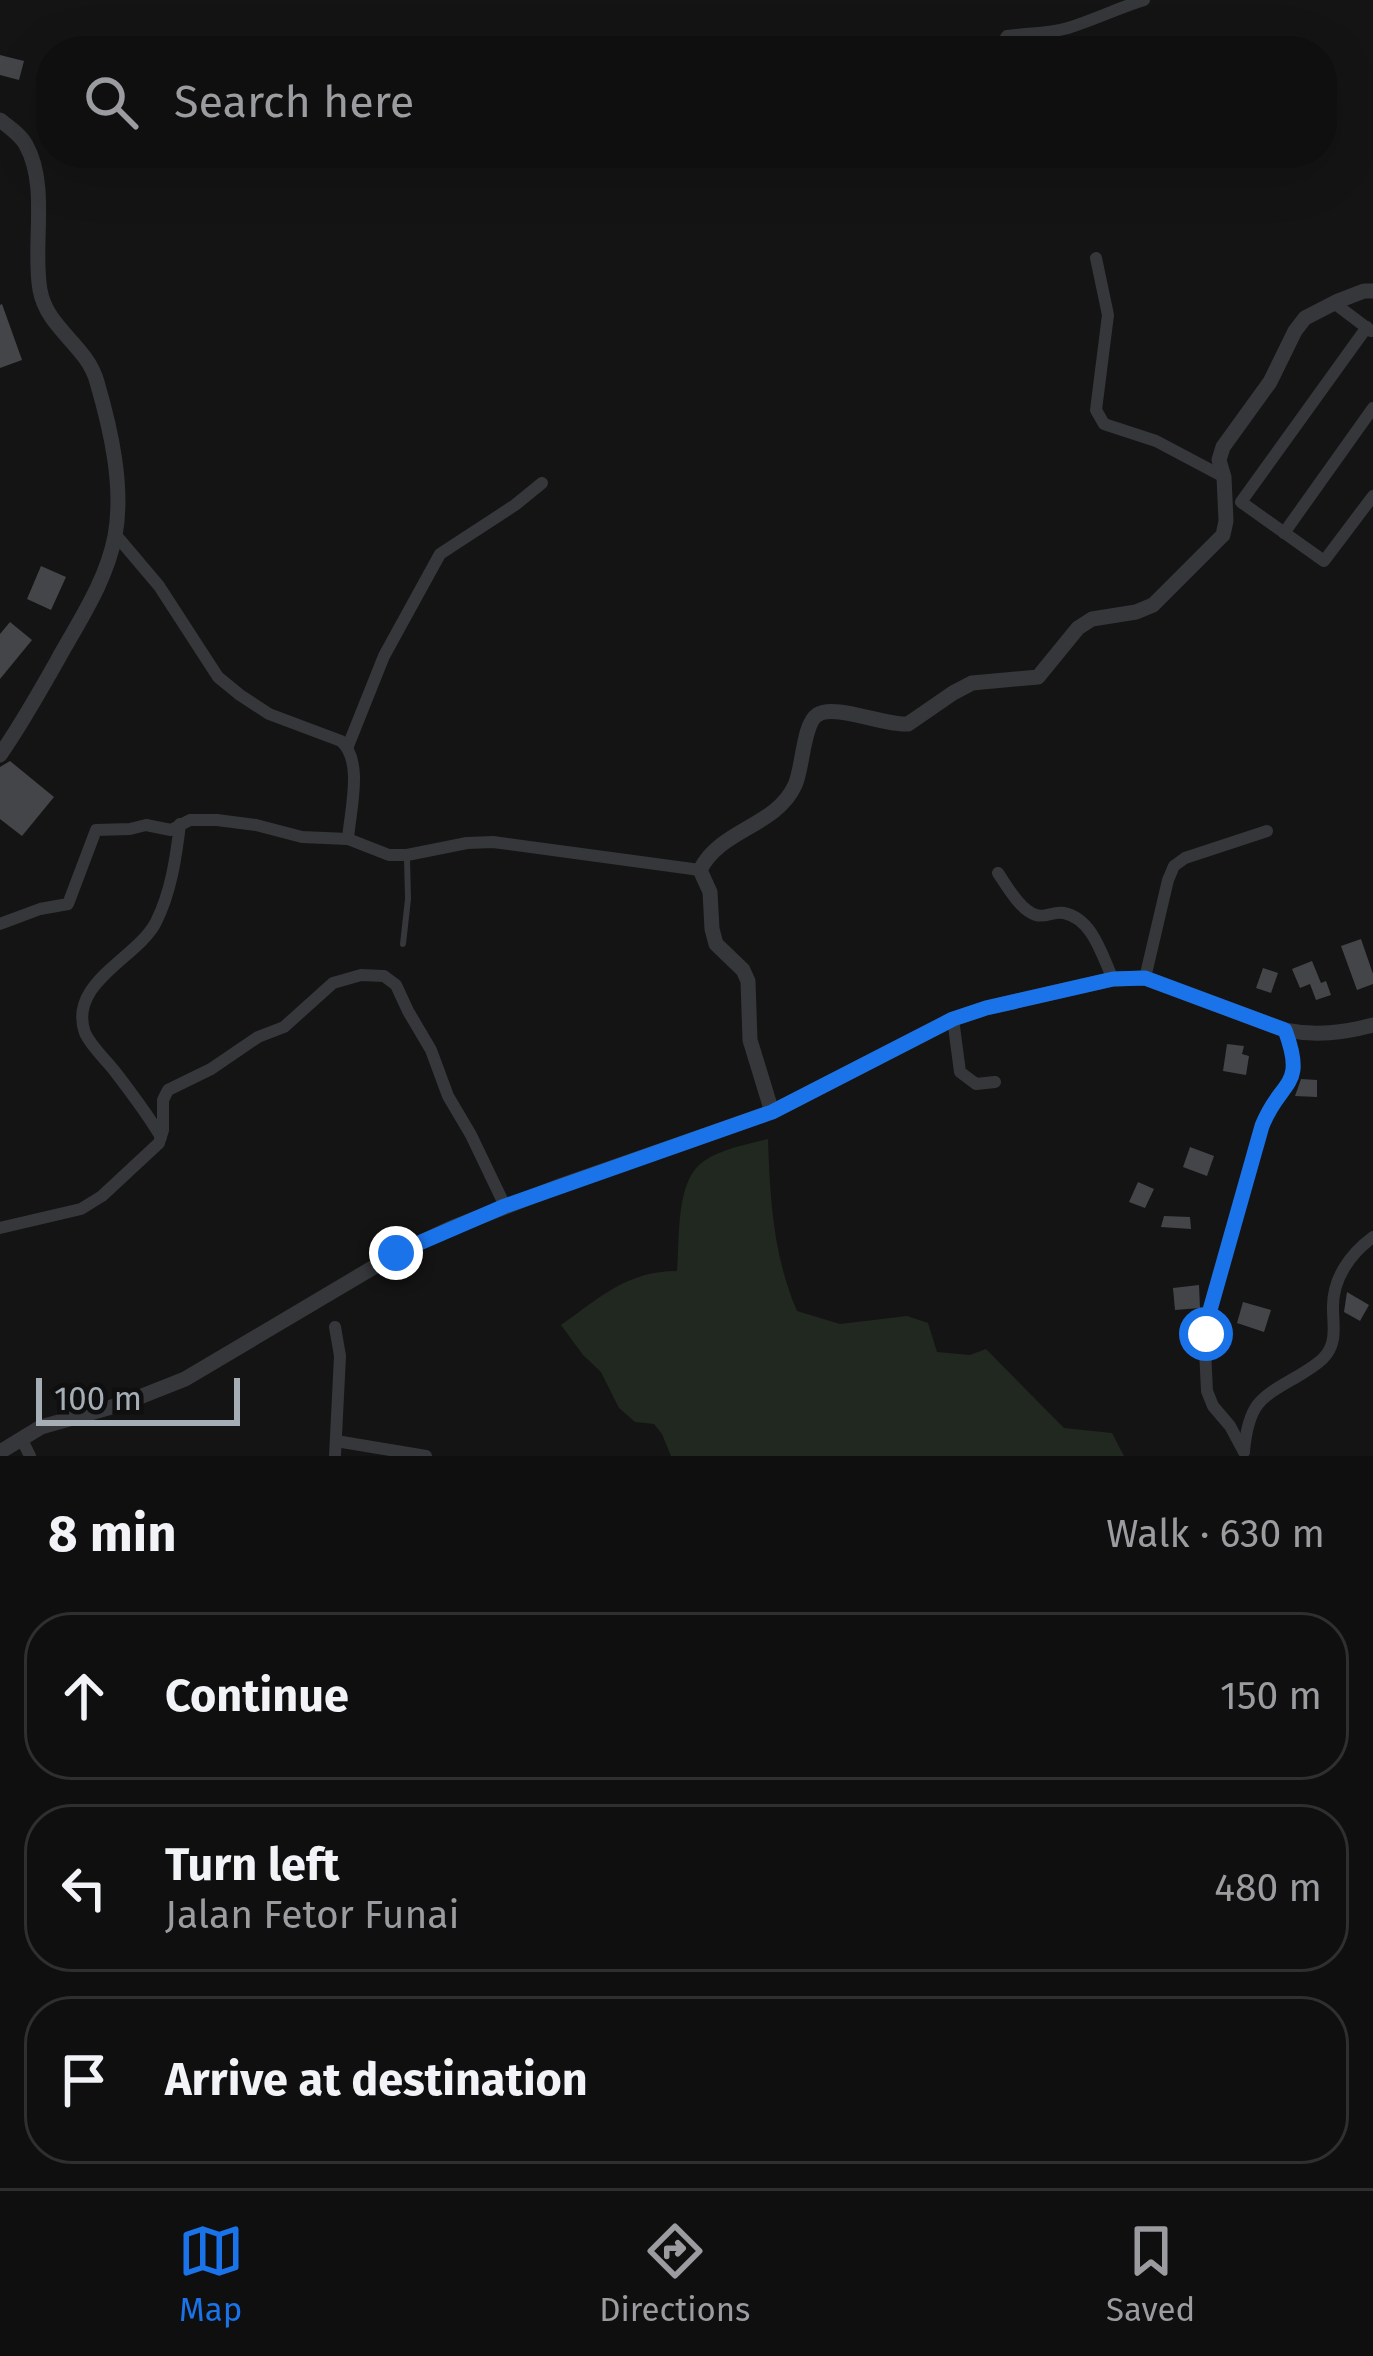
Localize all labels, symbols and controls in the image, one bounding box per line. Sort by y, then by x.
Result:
search box [36,36,1337,168]
icon: search [78,69,144,135]
text: Search here [174,75,414,129]
route end [369,1226,423,1280]
route start [1179,1307,1233,1361]
scale bar [36,1372,240,1425]
text: 100 m [54,1379,142,1419]
text: 8 min [48,1503,177,1565]
text: Walk · 630 m [1106,1511,1325,1557]
icon: ahead [51,1663,117,1729]
text: Continue [165,1669,349,1723]
text: 150 m [1220,1673,1322,1719]
text: Turn left [165,1838,339,1892]
icon: left [51,1855,117,1921]
text: 480 m [1214,1865,1322,1911]
text: Jalan Fetor Funai [165,1892,460,1938]
icon: arrive [51,2047,117,2113]
text: Arrive at destination [165,2053,588,2107]
tab: Map [178,2218,244,2330]
tab: Directions [599,2218,751,2330]
tab: Saved [1106,2218,1195,2330]

